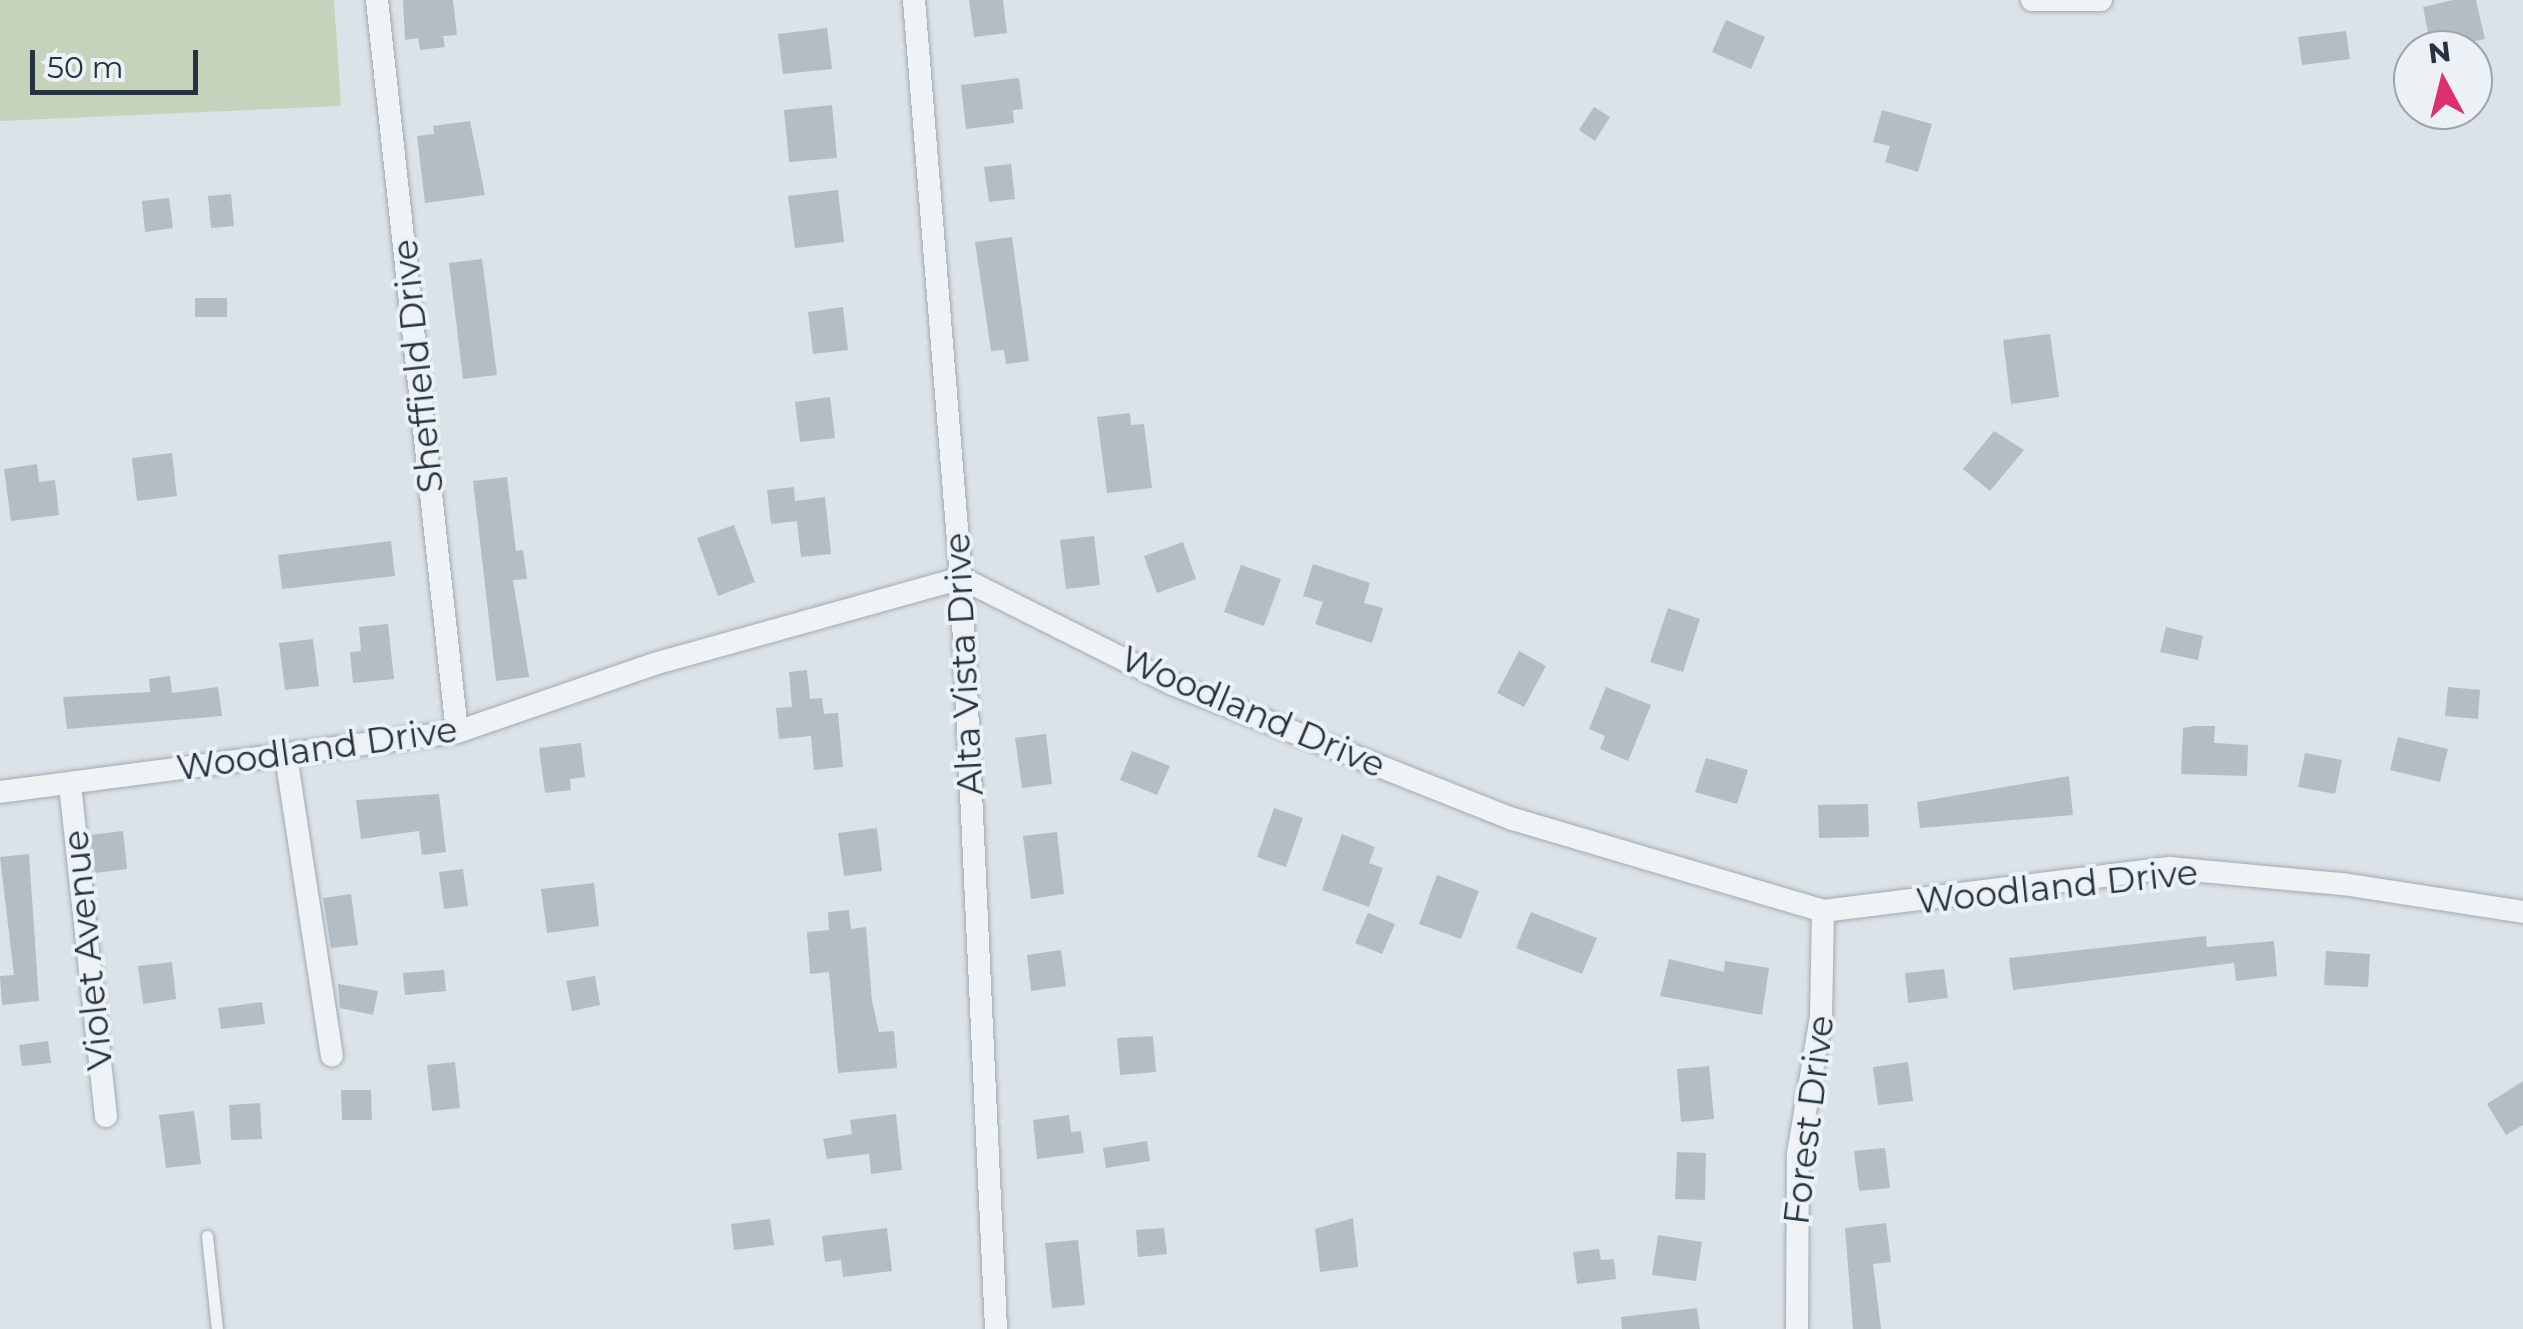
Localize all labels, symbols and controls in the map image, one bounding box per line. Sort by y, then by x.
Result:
scale bar [35,30,202,92]
north arrow [2393,30,2493,130]
text: N [2426,34,2453,70]
text: 50 m [47,49,124,86]
street label: Sheffield Drive [384,237,452,495]
street label: Alta Vista Drive [936,532,992,796]
street label: Woodland Drive [1115,637,1391,787]
street label: Woodland Drive [174,709,460,789]
street label: Violet Avenue [55,828,121,1072]
street label: Woodland Drive [1914,851,2200,923]
street label: Forest Drive [1775,1013,1843,1227]

